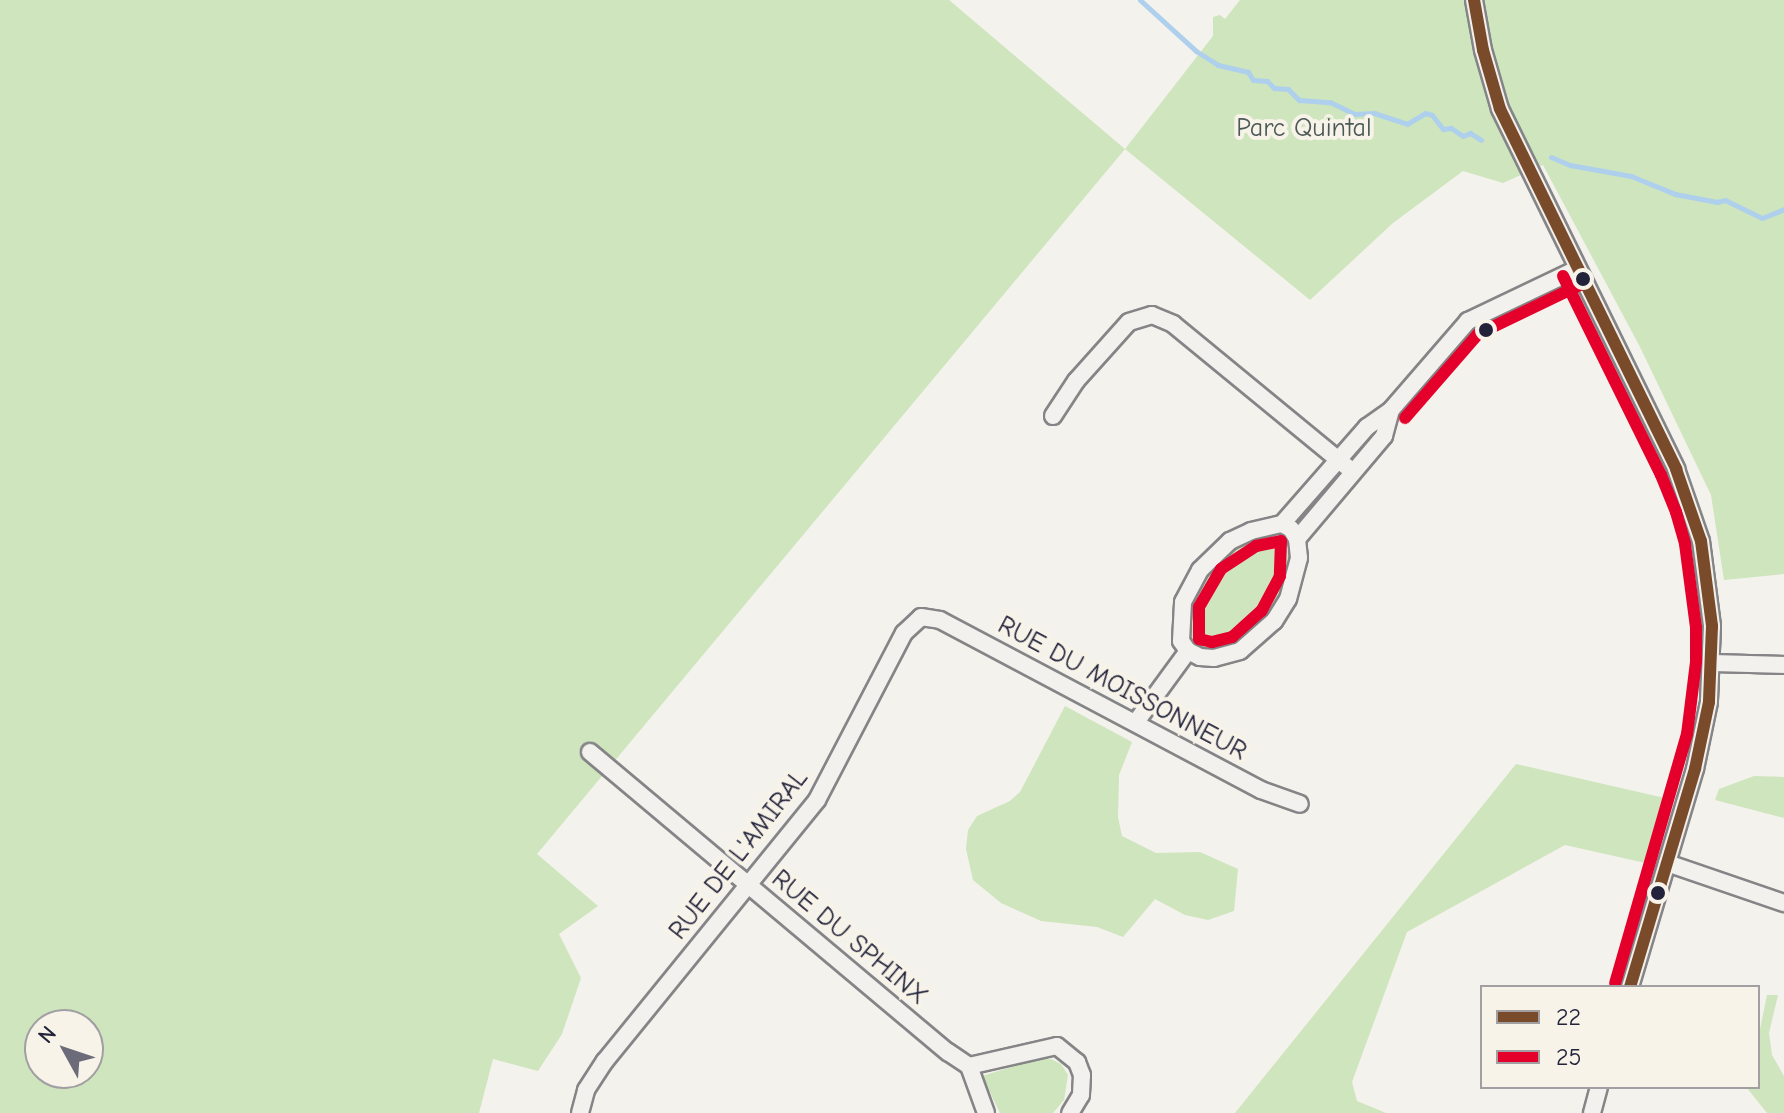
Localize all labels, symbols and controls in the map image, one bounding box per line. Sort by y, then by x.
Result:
park label: Parc Quintal [1236,113,1372,145]
unlabelled marker [1575,271,1591,287]
unlabelled marker [1478,322,1494,338]
street label: RUE DU MOISSONNEUR [992,610,1252,768]
street label: RUE DE L'AMIRAL [663,764,815,946]
street label: RUE DU SPHINX [765,864,933,1012]
unlabelled marker [1650,885,1666,901]
legend [1480,985,1760,1089]
text: 22 [1556,1003,1581,1031]
north arrow [24,1009,104,1089]
text: N [33,1021,62,1049]
text: 25 [1556,1043,1582,1071]

